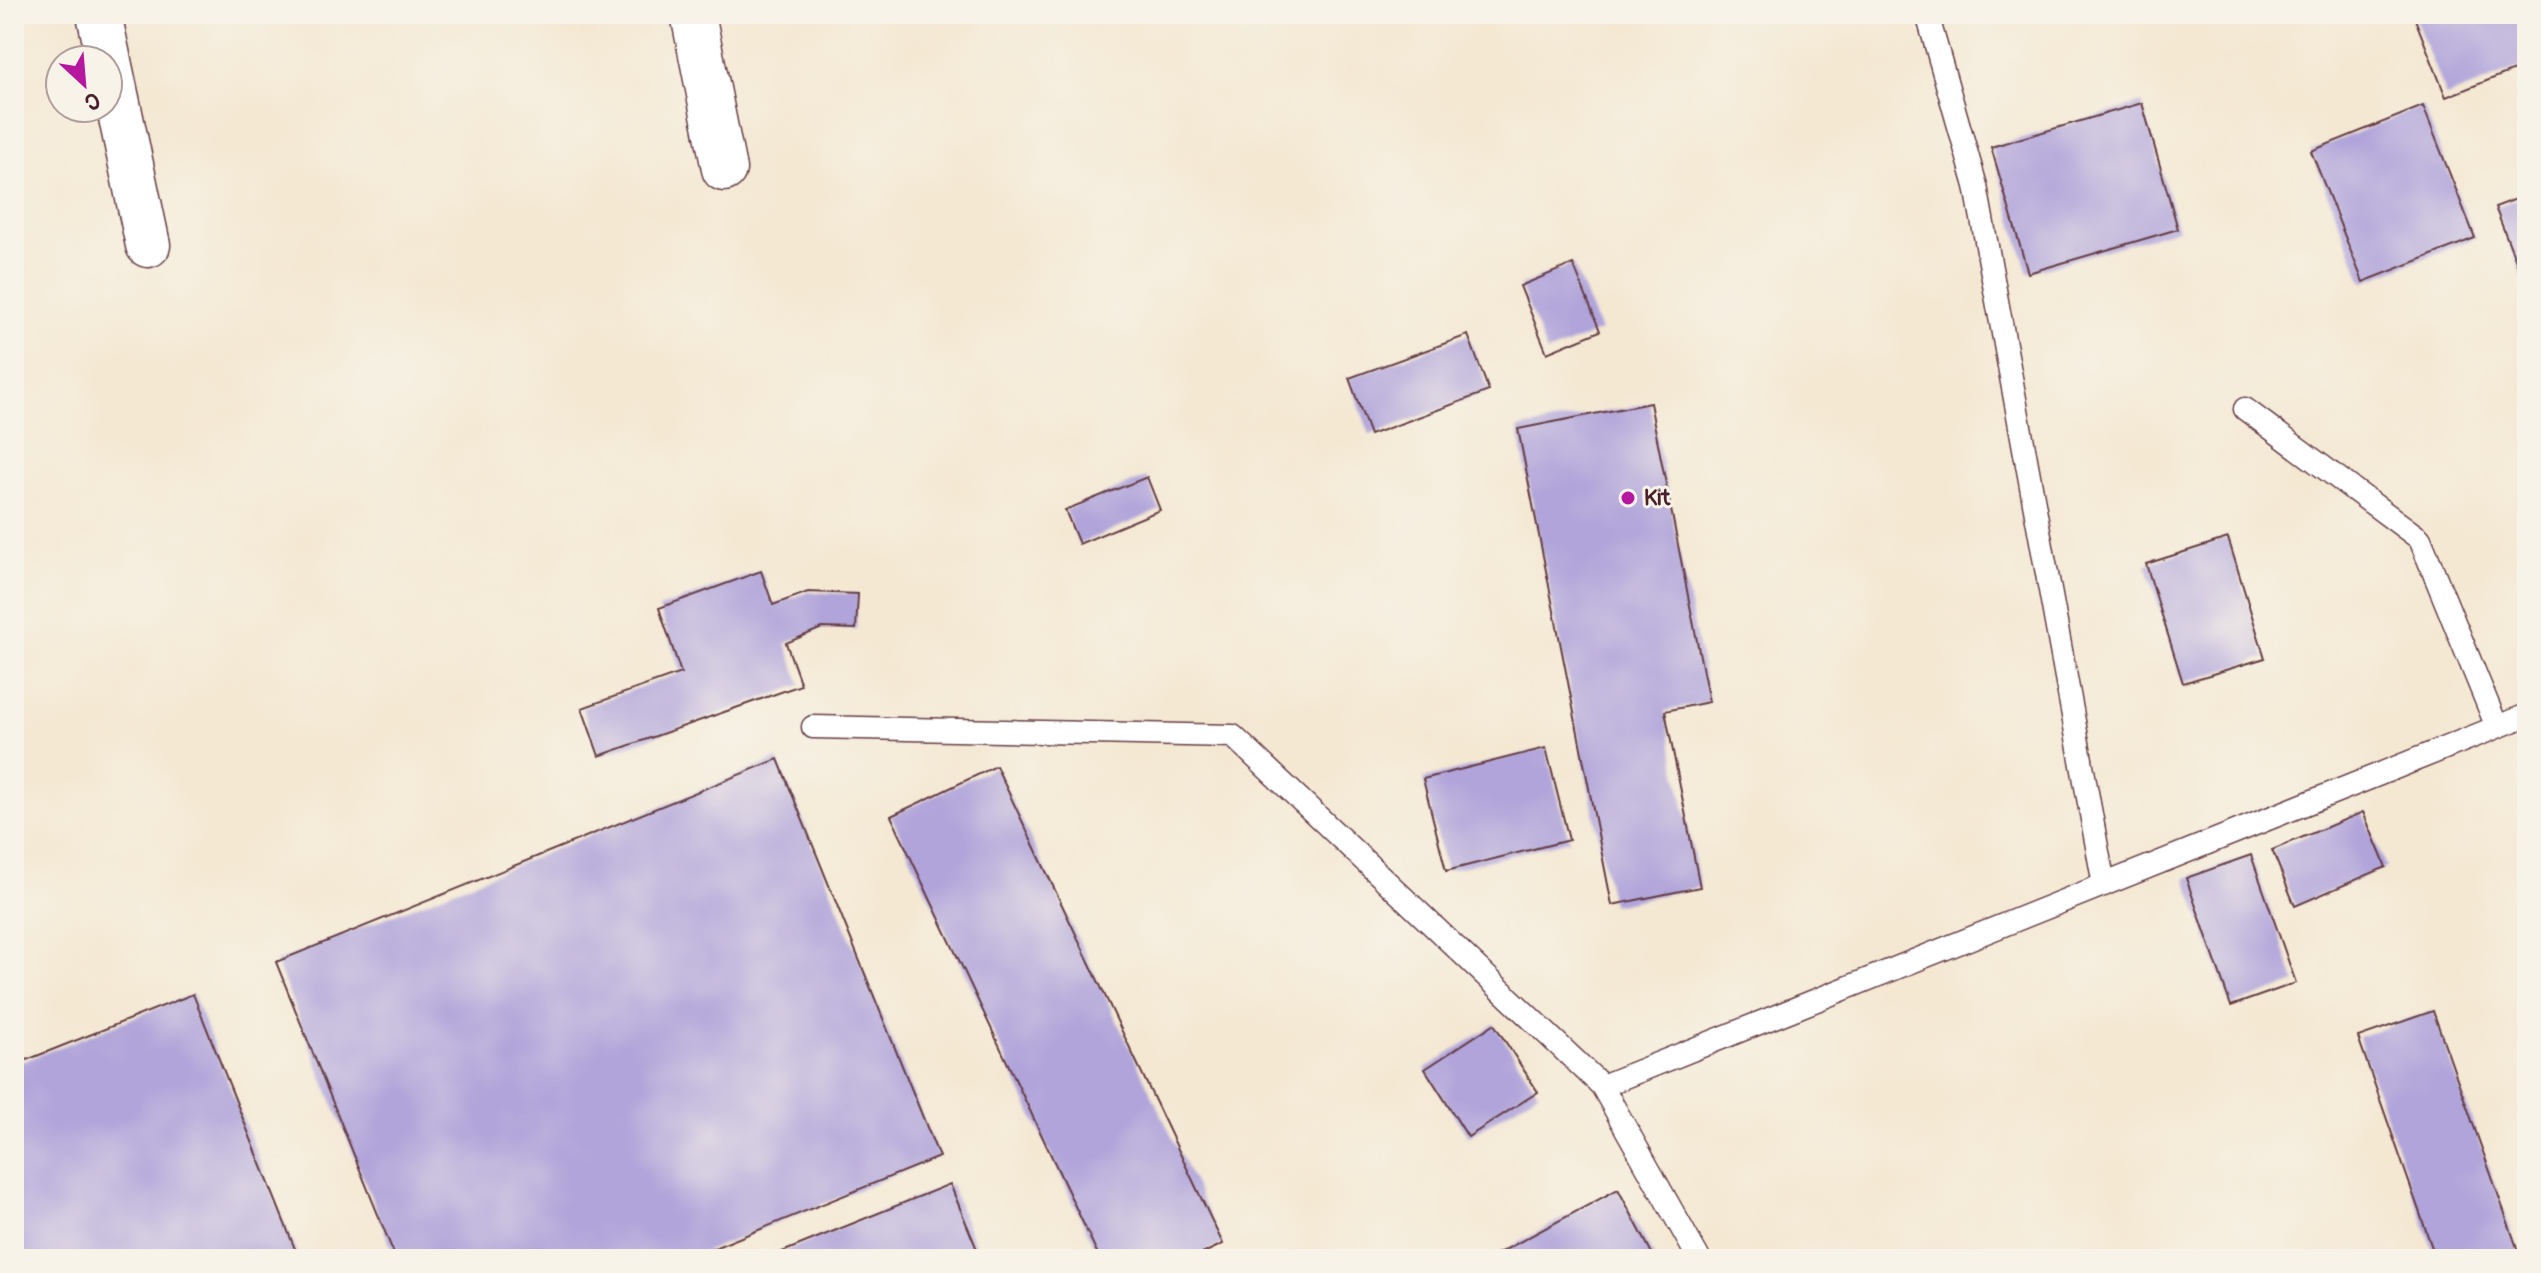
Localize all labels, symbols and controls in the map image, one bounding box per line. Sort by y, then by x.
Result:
north arrow [44,44,124,124]
text: С [80,86,105,117]
place label: Kit [1644,484,1671,512]
marker: Kit [1619,489,1637,507]

